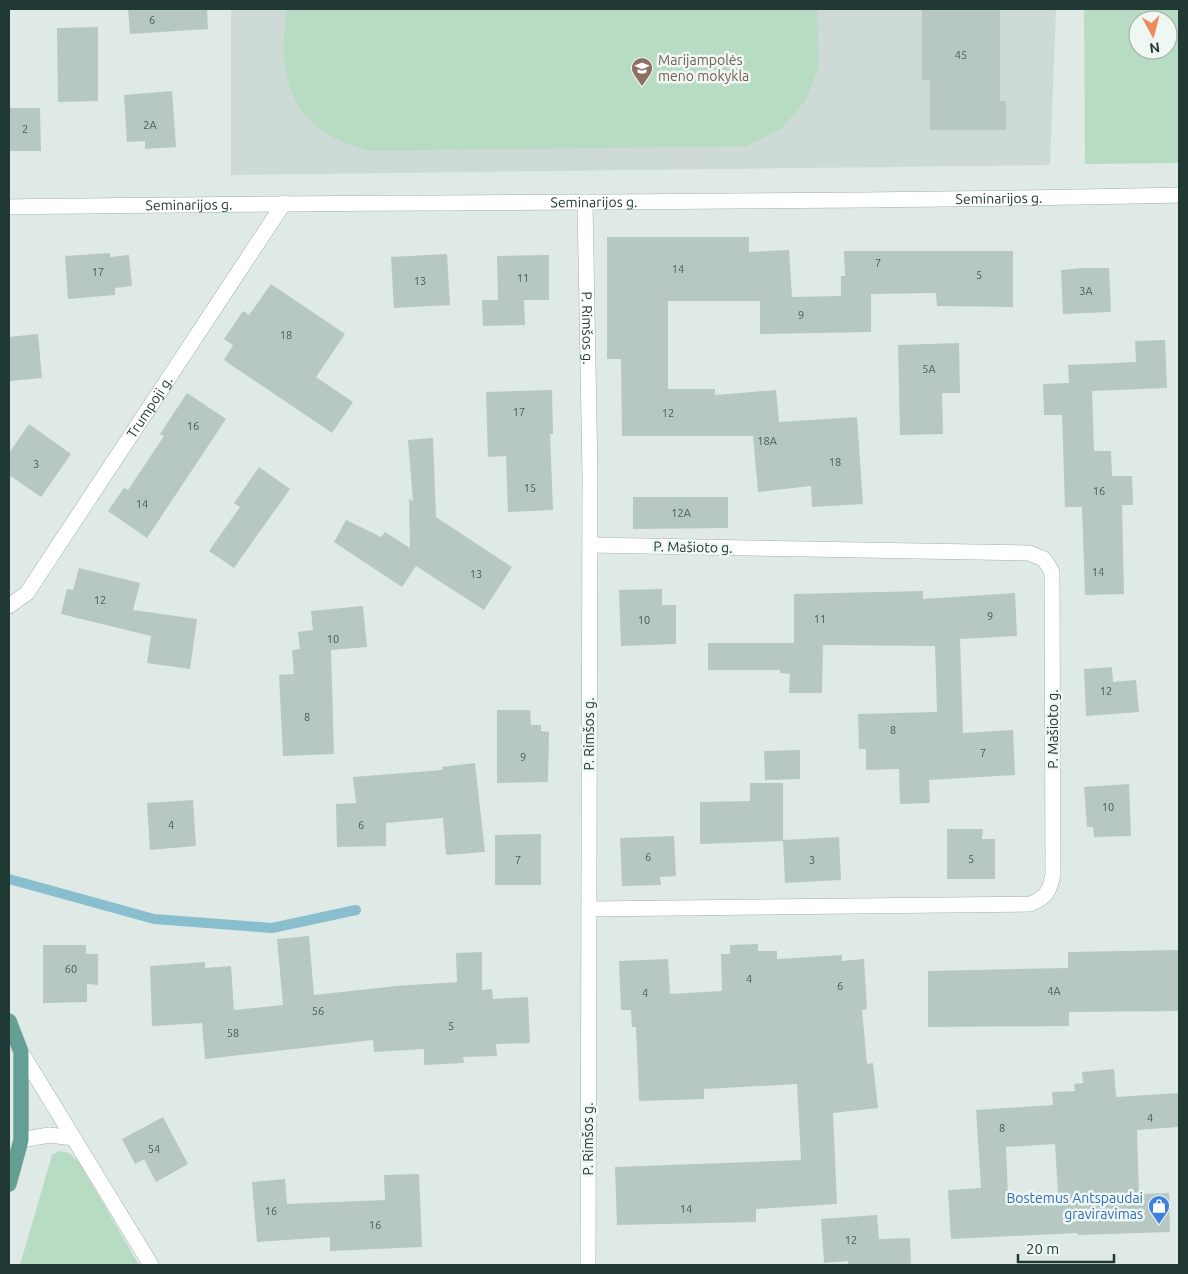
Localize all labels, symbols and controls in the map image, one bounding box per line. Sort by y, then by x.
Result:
north arrow [1128,10,1178,60]
house number: 6 [149,14,155,26]
text: N [1148,39,1161,56]
house number: 45 [955,49,967,61]
place label: Marijampolės meno mokykla [658,52,749,84]
school or university icon: Marijampolės meno mokykla [630,56,654,87]
house number: 2A [143,119,158,131]
house number: 2 [22,123,28,135]
street label: Seminarijos g. [955,190,1043,207]
street label: Seminarijos g. [550,194,637,210]
street label: Seminarijos g. [145,196,233,213]
house number: 7 [875,257,881,269]
house number: 14 [672,263,684,275]
house number: 17 [92,266,104,278]
house number: 5 [976,269,982,281]
house number: 11 [517,272,529,284]
house number: 13 [414,275,426,287]
house number: 3A [1079,285,1094,297]
street label: P. Rimšos g. [579,291,596,365]
house number: 9 [798,309,804,321]
house number: 18 [280,329,292,341]
house number: 5A [922,363,937,375]
street label: Trumpoji g. [123,373,176,441]
house number: 17 [513,406,525,418]
house number: 12 [662,407,674,419]
house number: 16 [187,420,199,432]
house number: 18A [757,435,778,447]
house number: 18 [829,456,841,468]
house number: 3 [33,458,39,470]
house number: 15 [524,482,536,494]
house number: 16 [1093,485,1105,497]
house number: 14 [136,498,148,510]
house number: 12A [671,507,692,519]
street label: P. Mašioto g. [653,538,733,556]
house number: 14 [1092,566,1104,578]
house number: 13 [470,568,482,580]
house number: 12 [94,594,106,606]
house number: 9 [987,610,993,622]
house number: 11 [814,613,826,625]
house number: 10 [638,614,650,626]
house number: 10 [327,633,339,645]
house number: 12 [1100,685,1112,697]
street label: P. Mašioto g. [1045,689,1061,769]
street label: P. Rimšos g. [581,697,597,771]
house number: 8 [304,711,310,723]
house number: 8 [890,724,896,736]
house number: 7 [980,747,986,759]
house number: 9 [520,751,526,763]
house number: 10 [1102,801,1114,813]
house number: 4 [168,819,174,831]
house number: 6 [358,819,364,831]
house number: 6 [645,851,651,863]
house number: 5 [968,853,974,865]
house number: 7 [515,854,521,866]
house number: 3 [809,854,815,866]
house number: 60 [65,963,77,975]
house number: 4 [746,973,752,985]
house number: 6 [837,980,843,992]
house number: 4A [1047,985,1062,997]
house number: 4 [642,987,648,999]
house number: 56 [312,1005,324,1017]
house number: 5 [448,1020,454,1032]
house number: 58 [227,1027,239,1039]
street label: P. Rimšos g. [580,1102,596,1176]
house number: 4 [1147,1112,1153,1124]
house number: 8 [999,1122,1005,1134]
house number: 54 [148,1143,160,1155]
place label: Bostemus Antspaudai graviravimas [1006,1190,1143,1222]
shop icon: Bostemus Antspaudai graviravimas [1147,1194,1171,1225]
house number: 14 [680,1203,692,1215]
house number: 16 [265,1205,277,1217]
house number: 16 [369,1219,381,1231]
scale bar [1018,1232,1114,1264]
house number: 12 [845,1234,857,1246]
text: 20 m [1026,1240,1059,1257]

